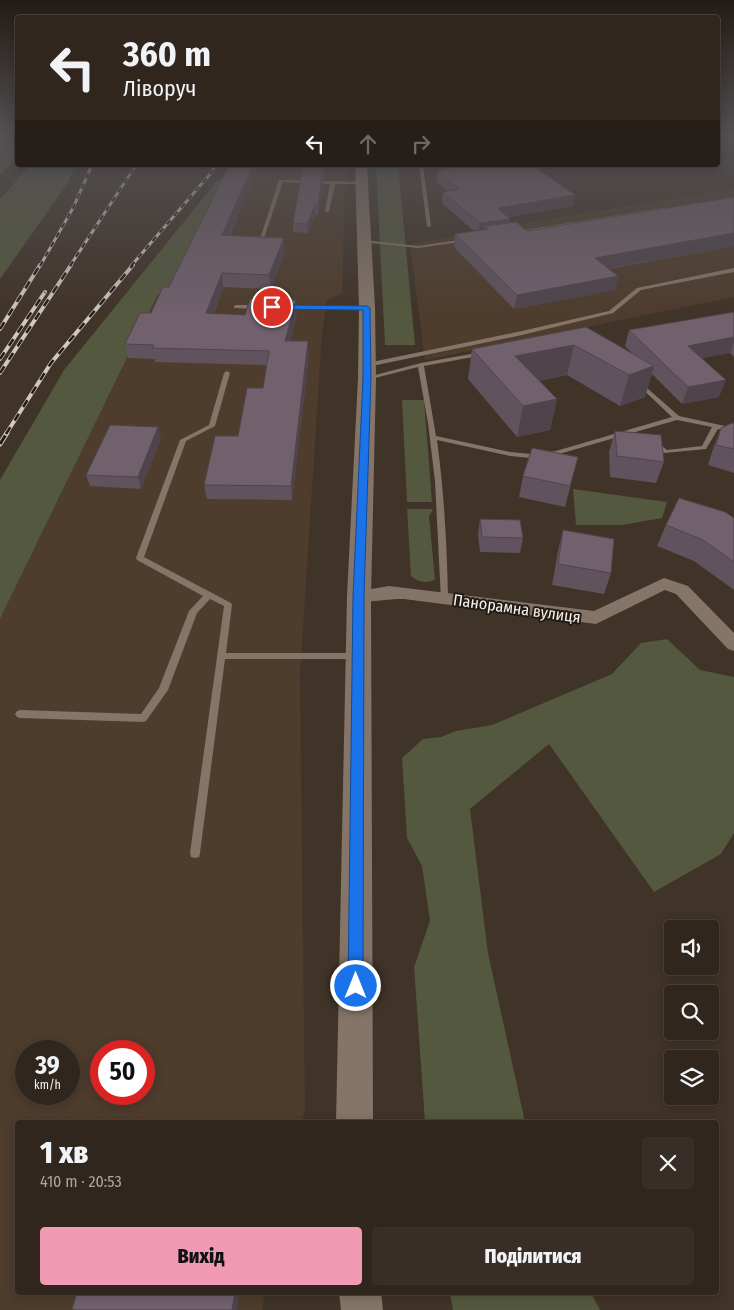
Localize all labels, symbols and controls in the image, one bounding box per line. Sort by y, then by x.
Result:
text: 360 m [123,33,211,75]
icon: left [40,35,105,100]
text: Ліворуч [123,75,196,102]
icon: left [301,130,329,158]
icon: ahead [354,130,382,158]
icon: right [407,130,435,158]
pin [251,286,293,328]
icon: arrive [258,293,286,321]
street label: Панорамна вулиця [452,590,582,627]
map controls [664,920,719,1105]
button: sound [664,920,719,975]
position arrow [329,959,381,1011]
button: search [664,985,719,1040]
speed limit sign: 50 [90,1040,155,1105]
button: layers [664,1050,719,1105]
text: 39 [35,1051,60,1081]
text: km/h [34,1078,61,1092]
text: 1 хв [40,1135,88,1171]
button: close [642,1137,694,1189]
text: 410 m · 20:53 [40,1172,122,1191]
button: Вихід [40,1227,362,1285]
button: Поділитися [372,1227,694,1285]

